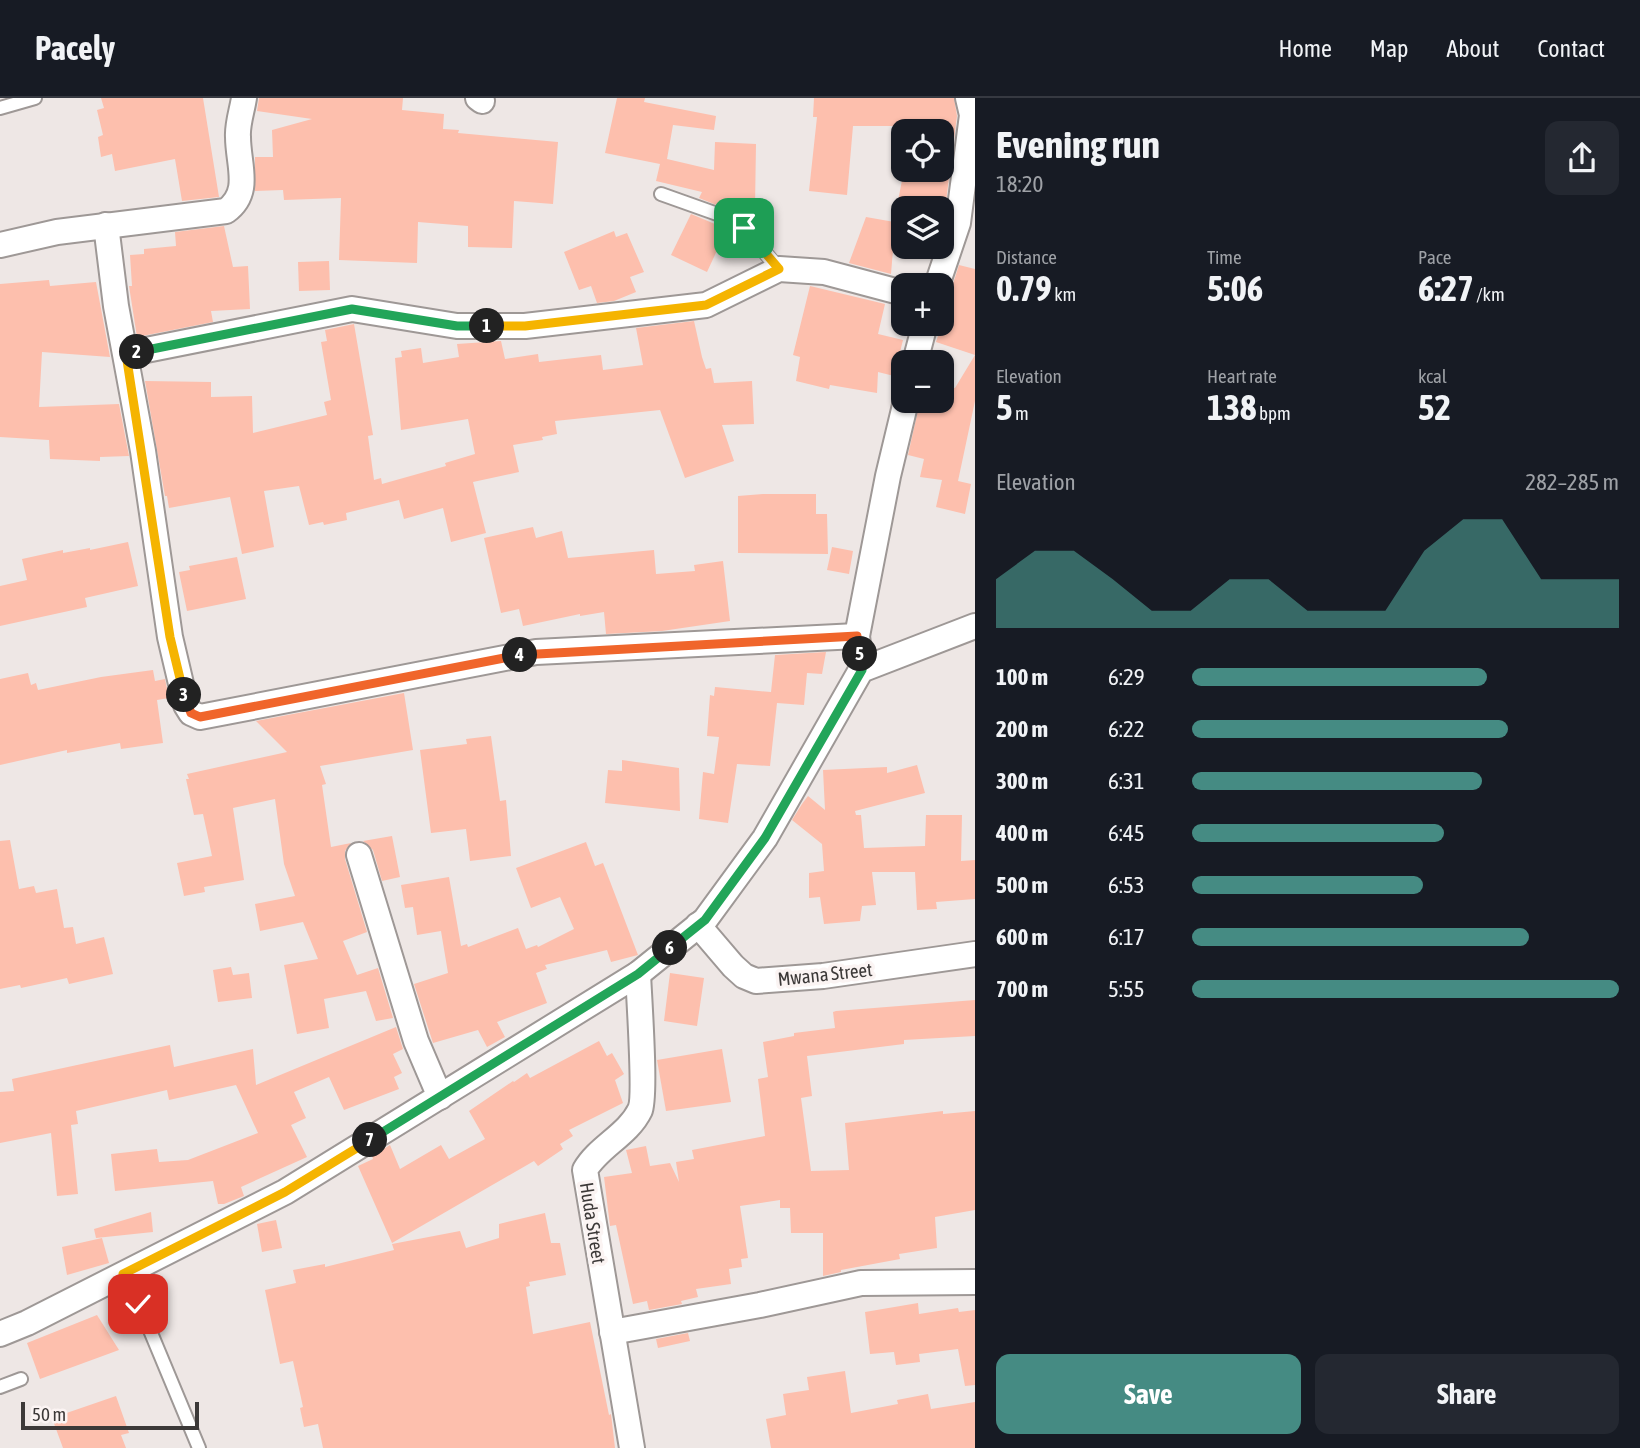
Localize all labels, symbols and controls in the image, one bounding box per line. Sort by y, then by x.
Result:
text: Pacely [35,29,115,67]
text: Home [1278,35,1332,62]
text: Map [1370,35,1408,62]
text: About [1446,35,1499,62]
text: Contact [1537,35,1605,62]
map controls [891,119,954,413]
button: locate [891,119,954,182]
button: share [1545,121,1619,195]
text: Evening run [996,123,1160,166]
text: 18:20 [996,171,1043,197]
button: layers [891,196,954,259]
pin [714,198,774,258]
icon: arrive [725,209,763,247]
text: Distance [996,246,1057,268]
text: Time [1207,246,1242,268]
text: Pace [1418,246,1451,268]
text: 0.79 [996,268,1052,308]
text: 5:06 [1207,268,1263,308]
text: 6:27 [1418,268,1474,308]
button: + [891,273,954,336]
text: km [1052,283,1076,305]
text: /km [1474,283,1505,305]
pin: 1 [470,308,504,344]
text: 1 [482,314,491,336]
pin: 2 [120,334,154,370]
text: 2 [132,340,141,362]
button: − [891,350,954,413]
text: Elevation [996,365,1062,387]
text: Heart rate [1207,365,1277,387]
text: kcal [1418,365,1447,387]
text: 5 [996,387,1012,427]
text: 138 [1207,387,1256,427]
text: 52 [1418,387,1451,427]
text: m [1012,402,1029,424]
text: bpm [1256,402,1291,424]
text: Elevation [996,469,1076,495]
text: 282–285 m [1525,469,1619,495]
pin: 5 [842,636,878,672]
pin: 4 [503,638,538,672]
text: 5 [855,642,864,664]
text: 4 [515,643,524,665]
text: 100 m [996,664,1048,690]
text: 6:29 [1108,664,1145,690]
pin: 3 [166,678,202,712]
text: 3 [179,683,188,705]
text: 200 m [996,716,1048,742]
text: 6:22 [1108,716,1145,742]
text: 300 m [996,768,1048,794]
text: 6:31 [1108,768,1145,794]
text: 400 m [996,820,1048,846]
text: 6:45 [1108,820,1145,846]
text: 500 m [996,872,1048,898]
text: 6:53 [1108,872,1145,898]
text: 600 m [996,924,1048,950]
text: 6:17 [1108,924,1145,950]
pin: 6 [652,930,688,966]
text: 6 [665,936,674,958]
street label: Mwana Street [777,958,873,990]
text: 700 m [996,976,1048,1002]
text: 5:55 [1108,976,1145,1002]
pin: 7 [352,1122,388,1158]
text: 7 [365,1128,374,1150]
street label: Huda Street [576,1181,610,1265]
pin [108,1274,168,1334]
icon: check [119,1285,157,1323]
button: Save [996,1354,1301,1434]
button: Share [1315,1354,1619,1434]
scale bar [21,1399,200,1431]
text: 50 m [32,1403,66,1425]

